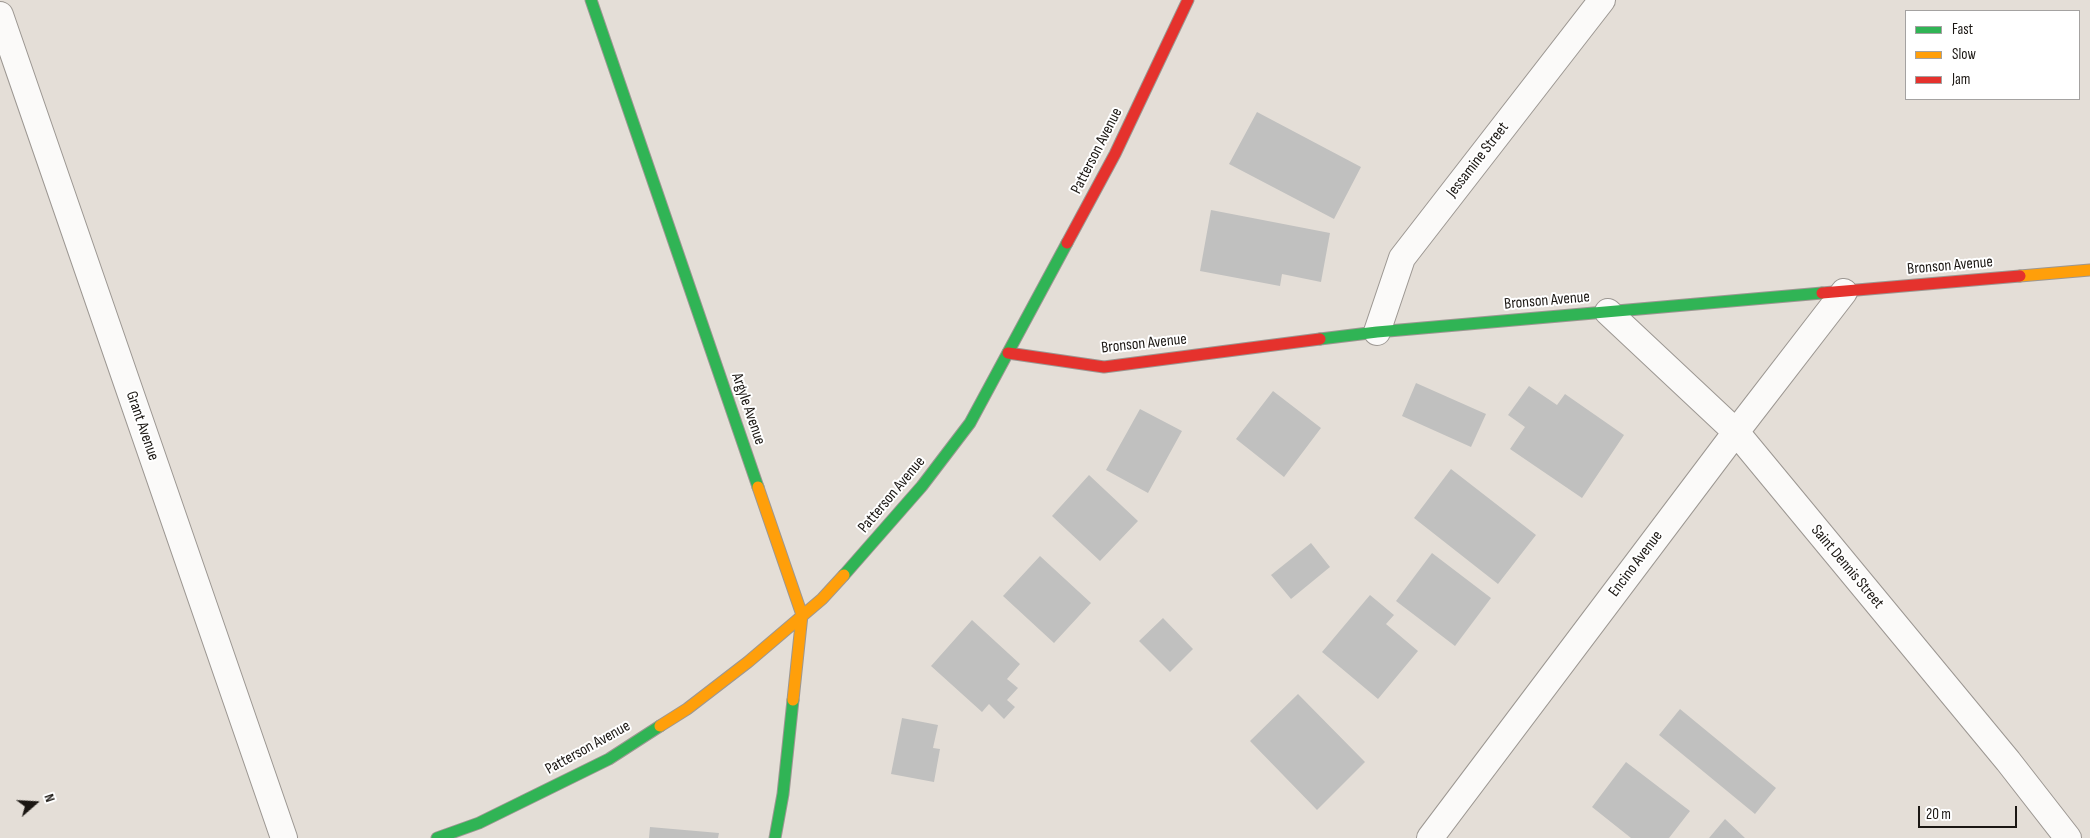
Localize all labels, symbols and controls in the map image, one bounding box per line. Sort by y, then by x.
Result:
legend [1905,10,2080,100]
text: Fast [1952,20,1973,39]
text: Slow [1952,45,1976,64]
text: Jam [1952,70,1970,89]
street label: Patterson Avenue [1067,105,1127,197]
street label: Jessamine Street [1443,119,1513,201]
street label: Bronson Avenue [1906,253,1994,279]
street label: Bronson Avenue [1503,288,1591,314]
street label: Bronson Avenue [1100,330,1188,358]
street label: Argyle Avenue [727,371,769,447]
street label: Grant Avenue [121,389,163,463]
street label: Patterson Avenue [854,453,930,537]
street label: Saint Dennis Street [1806,521,1888,613]
street label: Encino Avenue [1605,527,1667,601]
street label: Patterson Avenue [542,717,634,779]
north arrow [10,778,60,828]
text: N [40,792,59,804]
scale bar [1920,796,2019,828]
text: 20 m [1926,805,1951,824]

